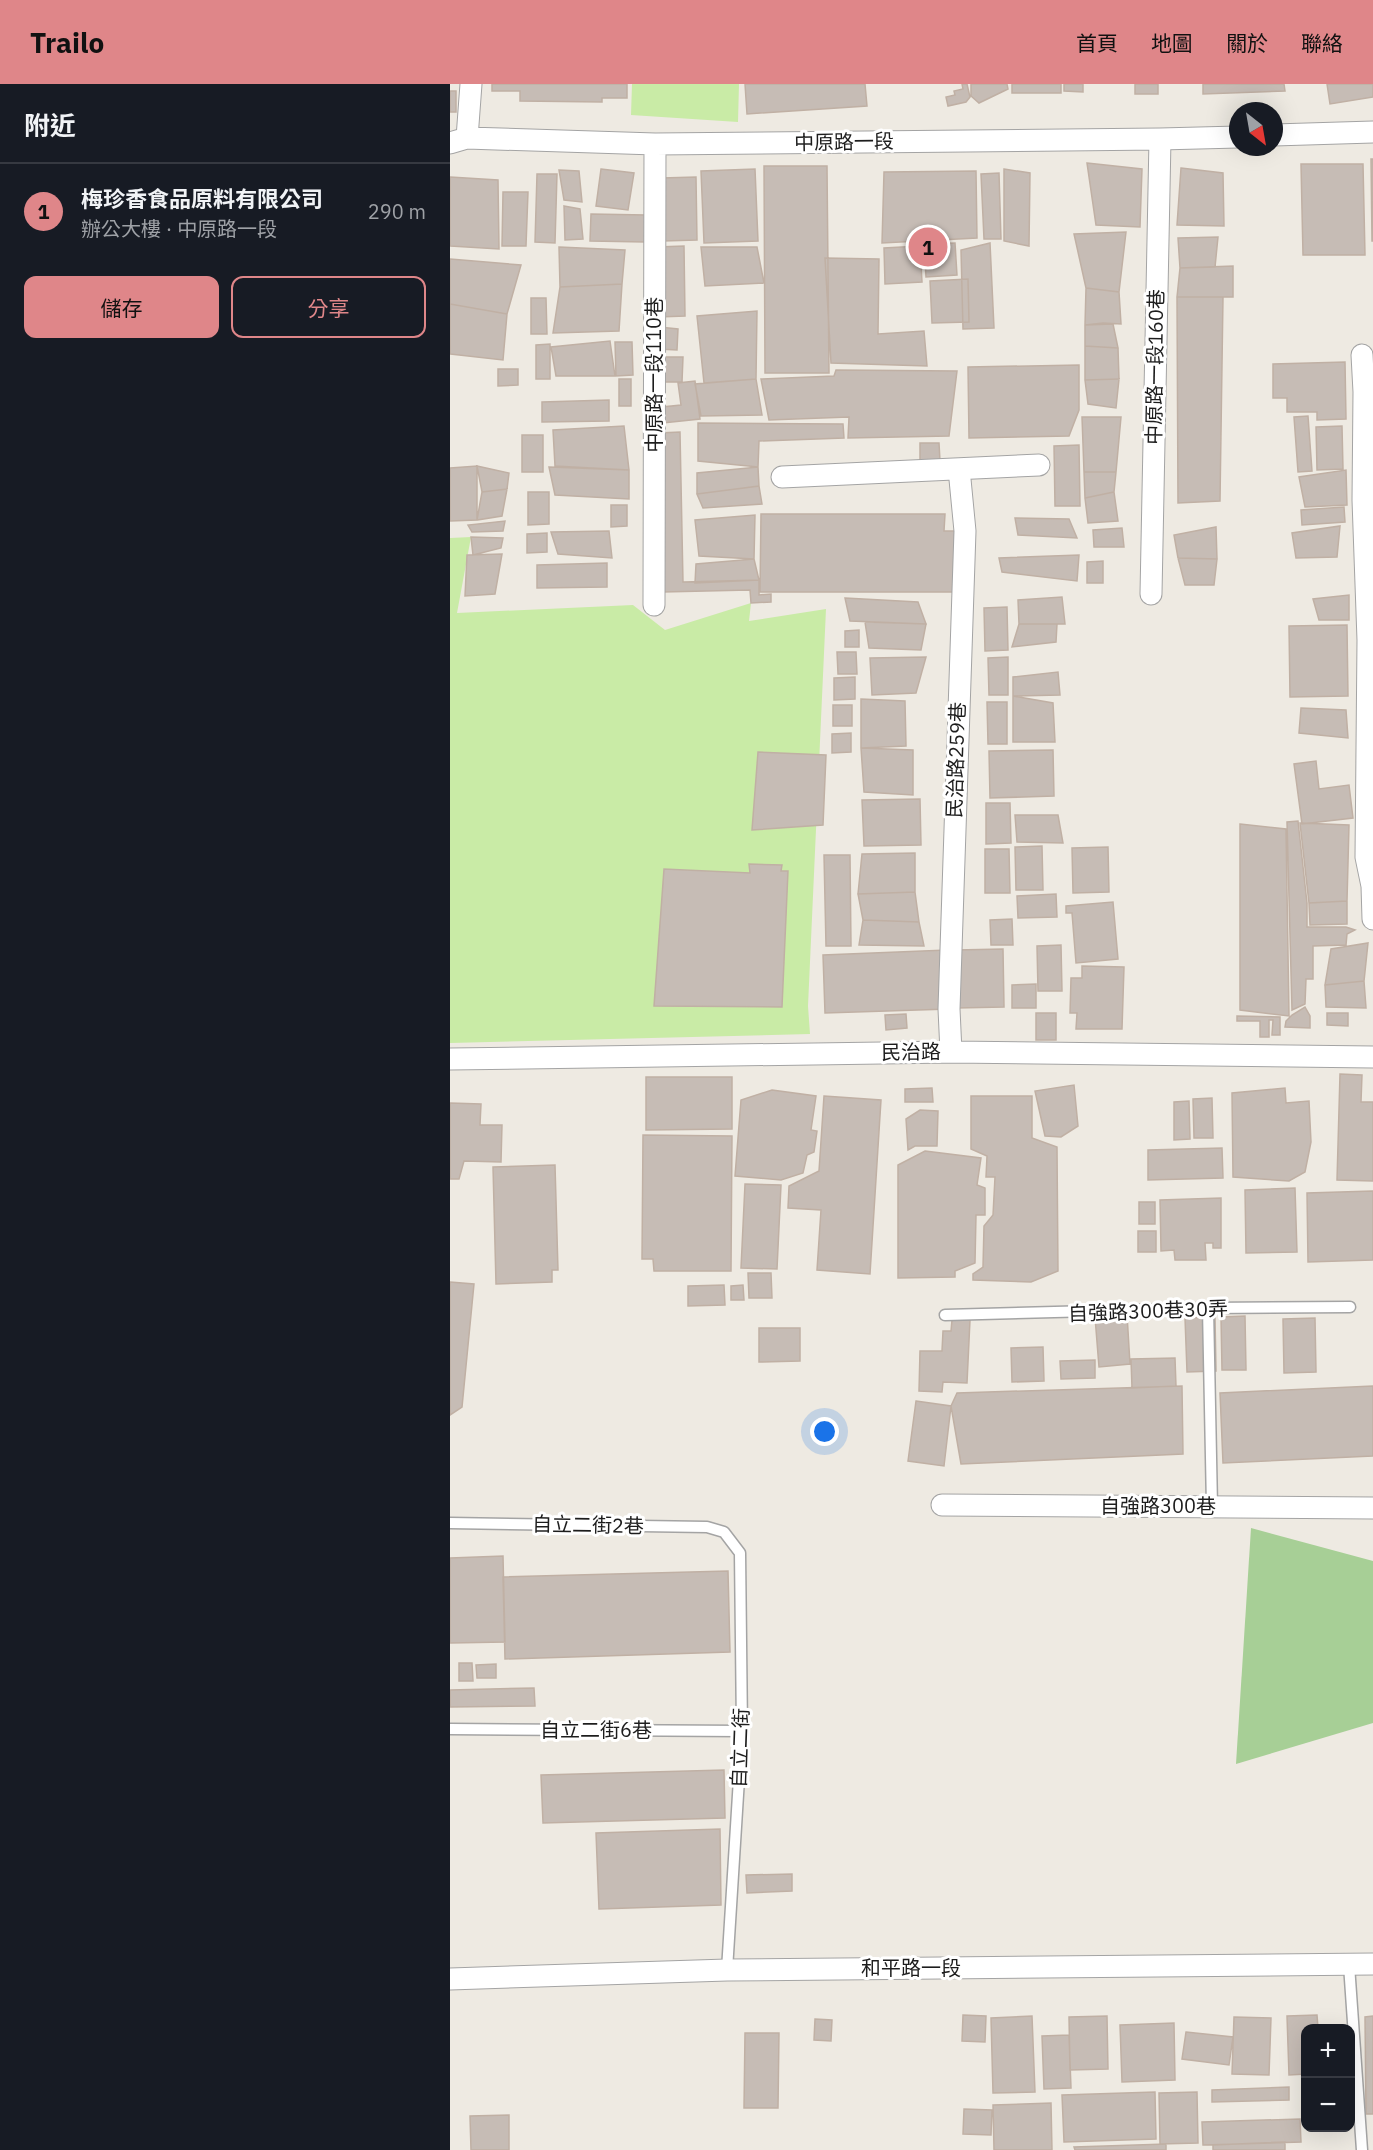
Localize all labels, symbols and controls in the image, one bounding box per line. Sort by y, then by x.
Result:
text: Trailo [30,24,104,61]
text: 首頁 [1076,29,1118,57]
text: 地圖 [1151,29,1193,57]
text: 關於 [1226,29,1268,57]
text: 聯絡 [1301,29,1343,57]
north arrow [1229,102,1283,156]
text: 附近 [24,108,76,142]
street label: 中原路一段 [794,127,894,156]
text: 梅珍香食品原料有限公司 [81,184,323,213]
text: 1 [38,198,50,225]
text: 290 m [368,198,426,225]
text: 辦公大樓 · 中原路一段 [81,215,277,242]
pin: 1 [908,224,948,270]
button: 儲存 [24,276,219,338]
button: 分享 [231,276,426,338]
street label: 中原路一段160巷 [1140,289,1169,445]
street label: 中原路一段110巷 [640,297,667,453]
street label: 民治路259巷 [940,702,971,818]
street label: 民治路 [881,1037,941,1066]
street label: 自強路300巷30弄 [1068,1294,1228,1327]
your location [810,1417,839,1446]
street label: 自強路300巷 [1100,1492,1216,1519]
street label: 自立二街2巷 [532,1510,644,1539]
street label: 自立二街 [725,1708,754,1788]
street label: 自立二街6巷 [540,1716,652,1743]
street label: 和平路一段 [861,1954,961,1981]
map controls [1301,2024,1355,2132]
button: + [1301,2024,1355,2078]
button: − [1301,2078,1355,2132]

